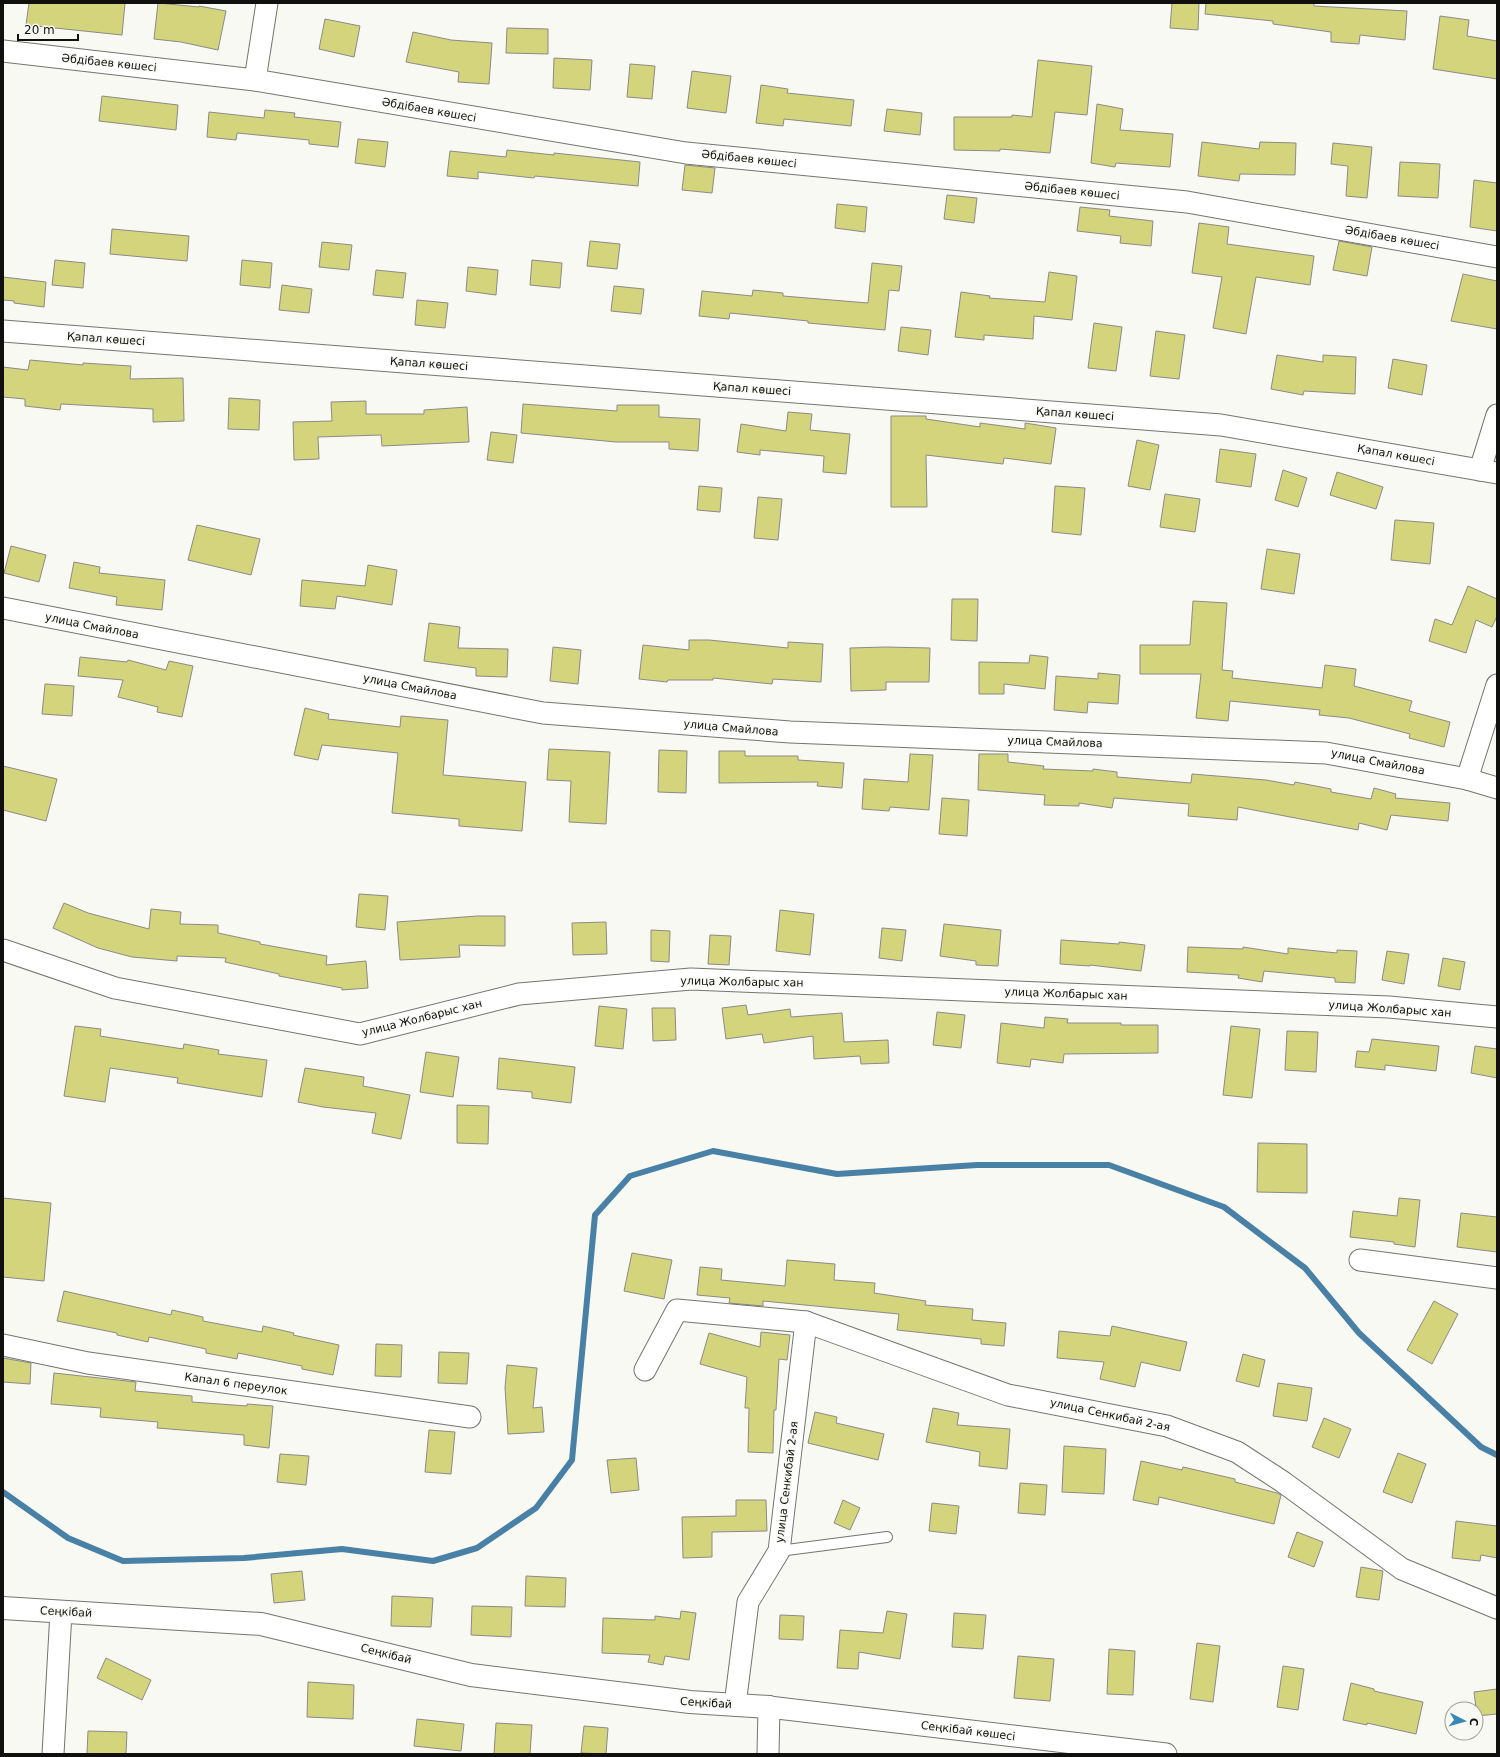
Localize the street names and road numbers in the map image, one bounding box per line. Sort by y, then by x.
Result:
street label: Әбдібаев көшесі [61,52,157,74]
street label: Әбдібаев көшесі [381,95,477,125]
street label: Әбдібаев көшесі [701,148,797,170]
street label: Әбдібаев көшесі [1024,180,1120,202]
street label: Әбдібаев көшесі [1344,223,1440,253]
street label: Қапал көшесі [66,330,146,348]
street label: Қапал көшесі [389,355,469,373]
street label: Қапал көшесі [712,380,792,398]
street label: Қапал көшесі [1035,405,1115,423]
street label: Қапал көшесі [1356,442,1436,468]
street label: улица Смайлова [44,611,140,641]
street label: улица Смайлова [362,672,458,702]
street label: улица Смайлова [683,717,779,739]
street label: улица Смайлова [1007,734,1103,750]
street label: улица Смайлова [1330,747,1426,777]
street label: улица Жолбарыс хан [680,974,804,990]
street label: улица Жолбарыс хан [1004,985,1128,1003]
street label: улица Жолбарыс хан [361,997,483,1039]
street label: улица Жолбарыс хан [1328,998,1452,1020]
street label: Капал 6 переулок [184,1370,289,1398]
street label: улица Сенкибай 2-ая [1049,1396,1171,1434]
street label: улица Сенкибай 2-ая [773,1420,801,1544]
street label: Сеңкібай [40,1604,92,1620]
street label: Сеңкібай [359,1641,413,1667]
street label: Сеңкібай [680,1695,732,1711]
street label: Сеңкібай көшесі [920,1719,1016,1743]

